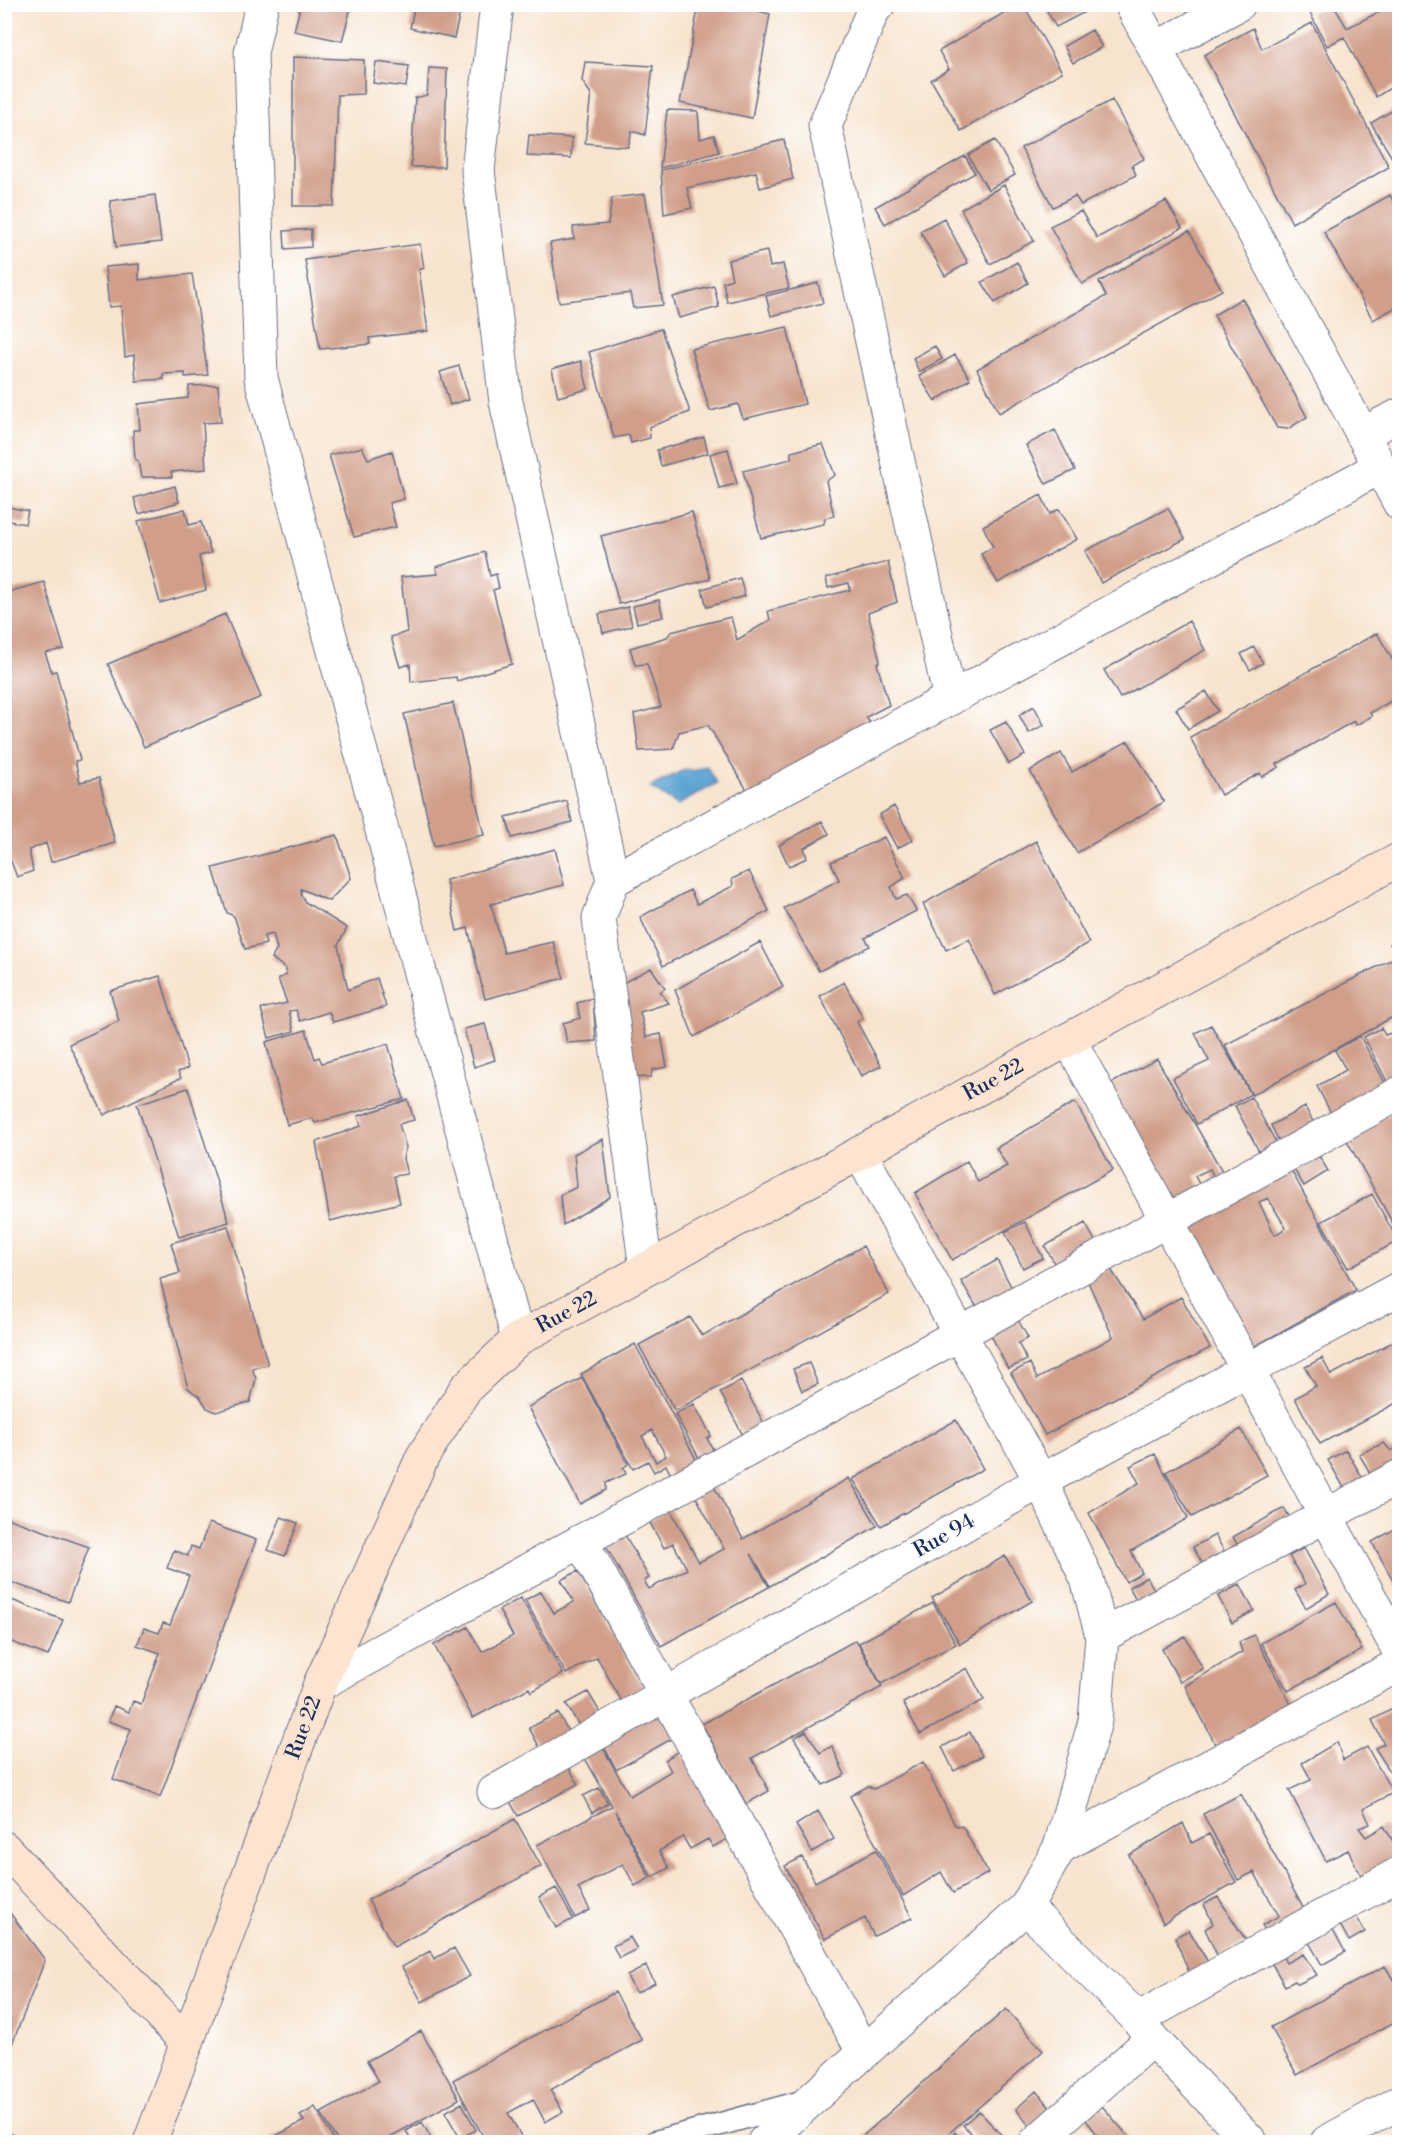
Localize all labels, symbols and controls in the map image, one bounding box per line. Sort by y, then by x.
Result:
street label: Rue 22 [959,1053,1028,1107]
street label: Rue 22 [532,1285,602,1340]
street label: Rue 94 [909,1508,980,1564]
street label: Rue 22 [280,1692,327,1763]

